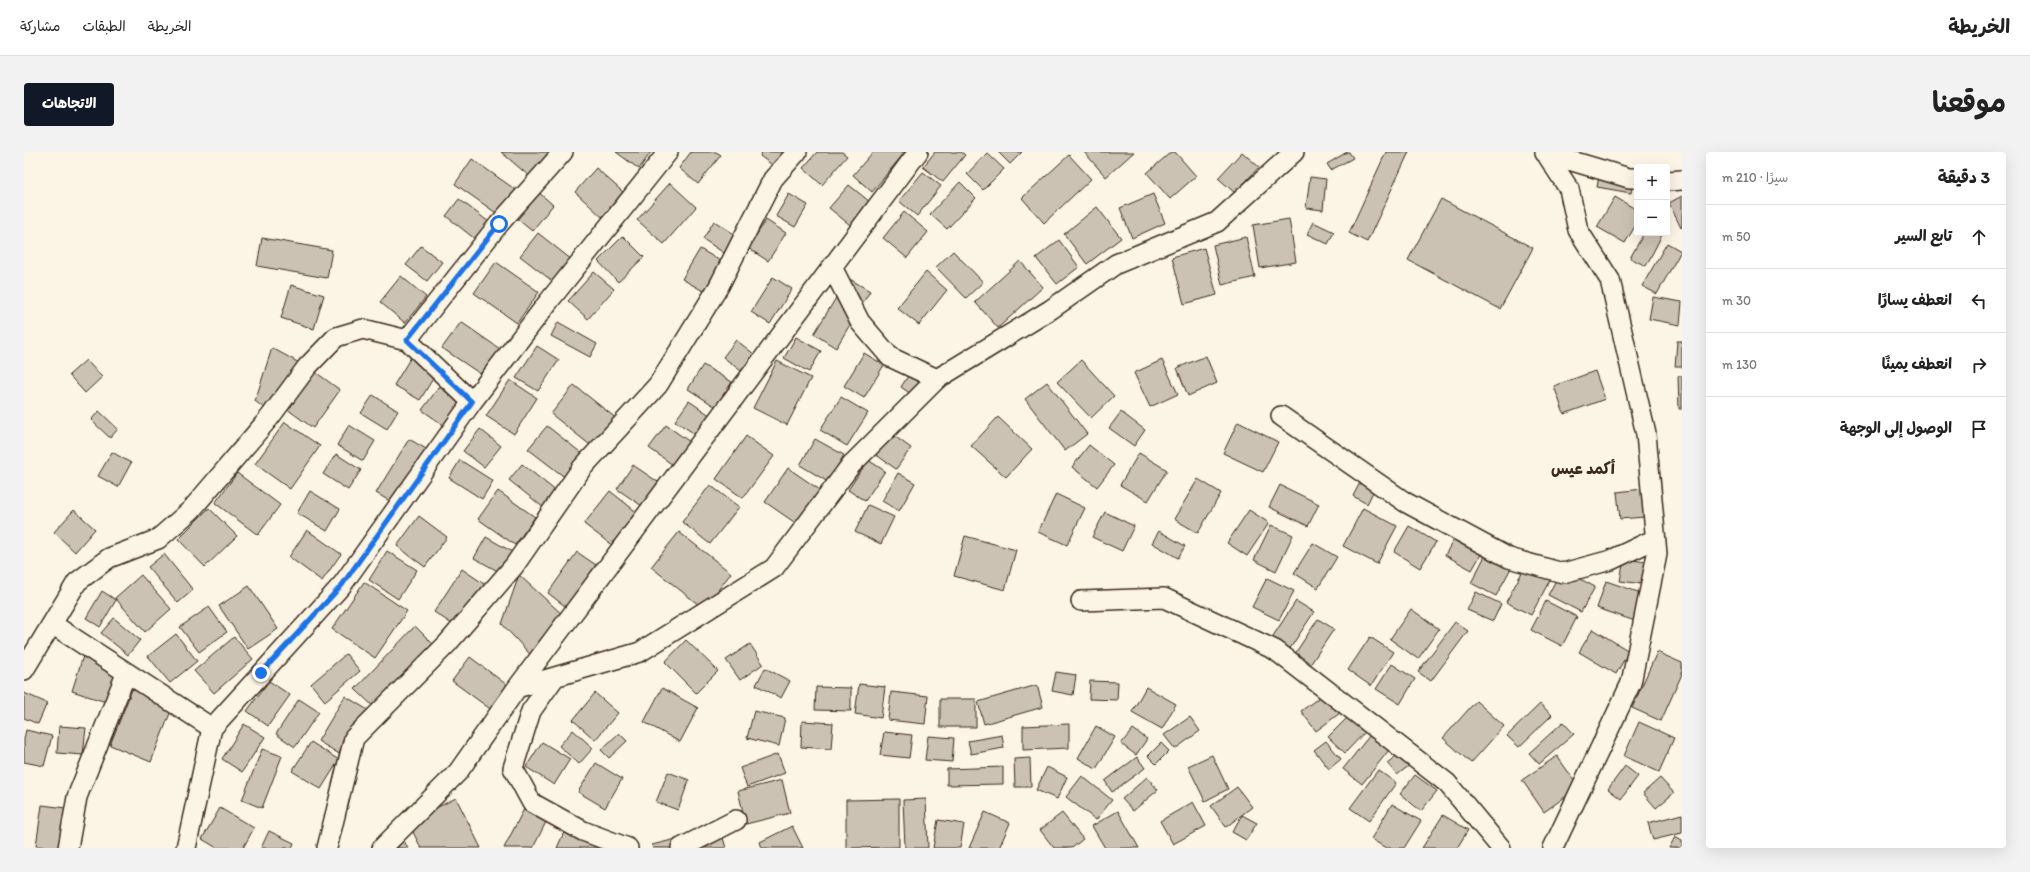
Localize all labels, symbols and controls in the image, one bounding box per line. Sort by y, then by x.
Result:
text: الخريطة [1948,15,2010,38]
text: مشاركة [20,18,60,35]
text: الطبقات [82,18,126,35]
text: الخريطة [148,18,191,35]
button: الاتجاهات [24,83,114,126]
text: موقعنا [1932,85,2006,119]
map controls [1634,164,1670,236]
button: + [1634,164,1670,200]
text: 3 دقيقة [1938,167,1990,187]
text: سيرًا · 210 m [1722,170,1788,185]
button: − [1634,200,1670,236]
route start [490,215,508,233]
icon: ahead [1968,226,1990,248]
text: تابع السير [1895,227,1952,245]
text: 50 m [1722,229,1751,244]
icon: left [1968,290,1990,312]
text: انعطف يسارًا [1878,291,1952,309]
text: 30 m [1722,293,1751,308]
icon: right [1968,354,1990,376]
text: انعطف يمينًا [1882,355,1952,373]
text: 130 m [1722,357,1757,372]
icon: arrive [1968,418,1990,440]
text: الوصول إلى الوجهة [1840,419,1952,437]
district label: أكمد عيس [1551,458,1616,478]
route end [252,664,270,682]

